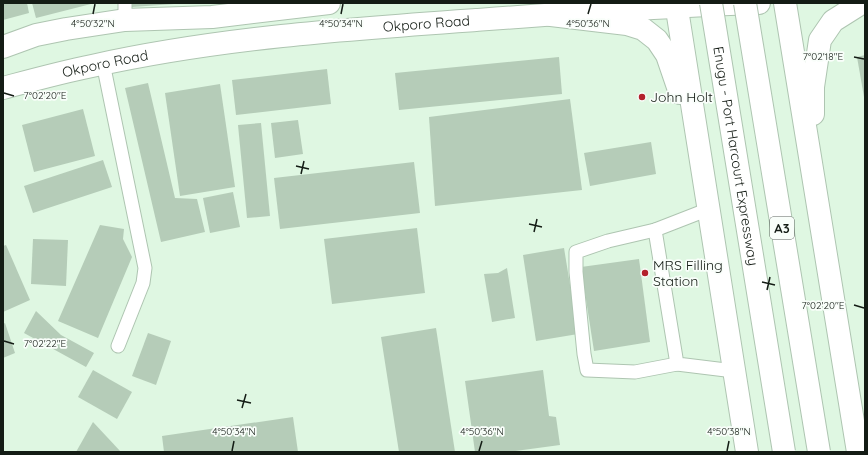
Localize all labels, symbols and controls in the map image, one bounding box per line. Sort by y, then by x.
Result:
street label: Okporo Road [382,11,471,36]
text: 4°50'32"N [71,17,115,30]
text: 4°50'34"N [319,17,363,30]
text: 4°50'36"N [566,17,610,30]
street label: Enugu - Port Harcourt Expressway [709,45,763,267]
street label: Okporo Road [60,46,149,81]
text: 7°02'18"E [803,50,844,63]
place label: John Holt [650,88,713,106]
text: 7°02'20"E [24,89,67,102]
marker: John Holt [637,92,647,102]
road number: A3 [770,217,794,239]
place label: MRS Filling Station [653,256,723,290]
marker: MRS Filling Station [640,268,650,278]
text: 7°02'20"E [802,299,845,312]
text: 7°02'22"E [24,337,67,350]
text: 4°50'34"N [212,425,256,438]
text: 4°50'36"N [460,425,504,438]
text: 4°50'38"N [707,425,751,438]

